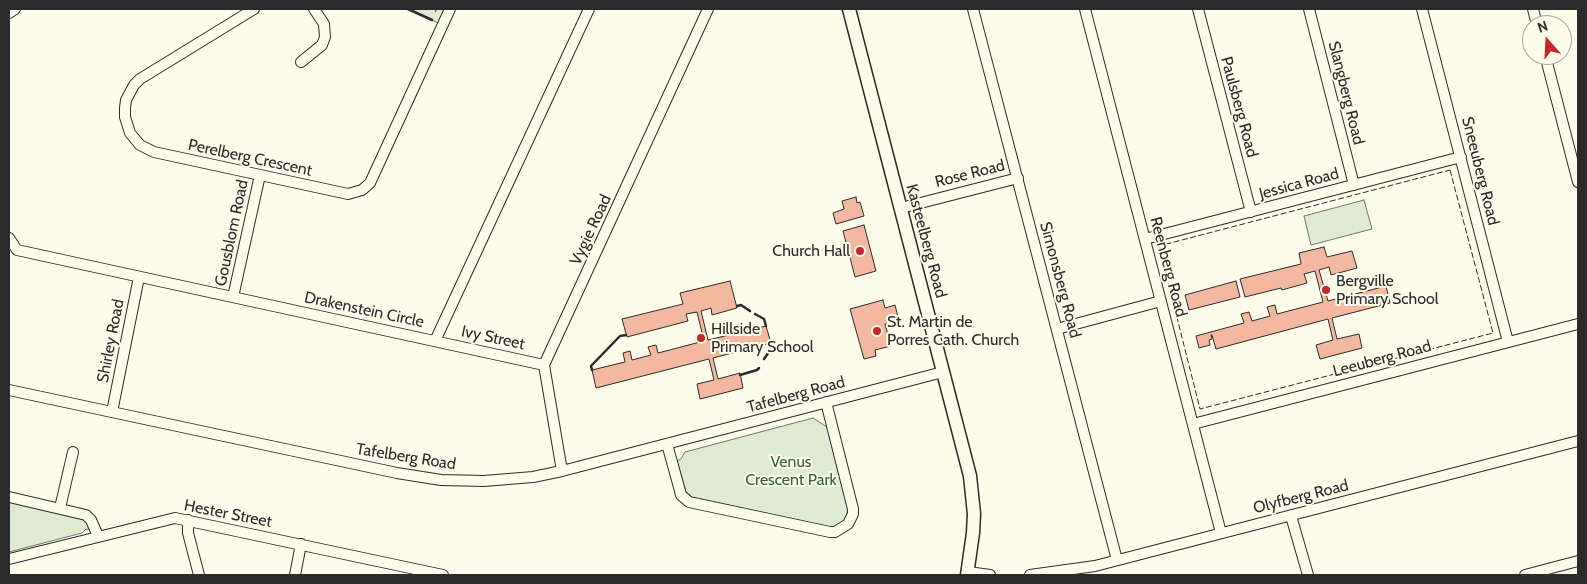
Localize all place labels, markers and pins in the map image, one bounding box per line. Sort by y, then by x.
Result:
place label: Church Hall [772,241,850,261]
marker: Church Hall [854,245,866,257]
place label: Bergville Primary School [1336,271,1439,309]
marker: Bergville Primary School [1320,284,1332,296]
place label: St. Martin de Porres Cath. Church [887,312,1019,350]
place label: Hillside Primary School [711,319,814,357]
marker: St. Martin de Porres Cath. Church [871,325,883,337]
marker: Hillside Primary School [695,332,707,344]

